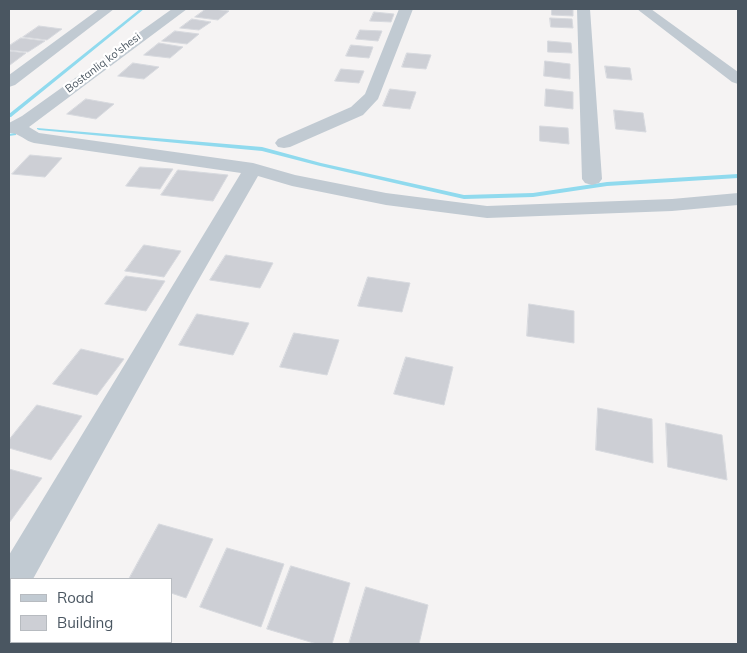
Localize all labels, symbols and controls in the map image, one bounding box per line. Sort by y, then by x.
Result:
street label: Bostanliq ko'shesi [63,30,143,96]
legend [10,578,172,643]
text: Road [57,588,94,607]
text: Building [57,613,113,632]

